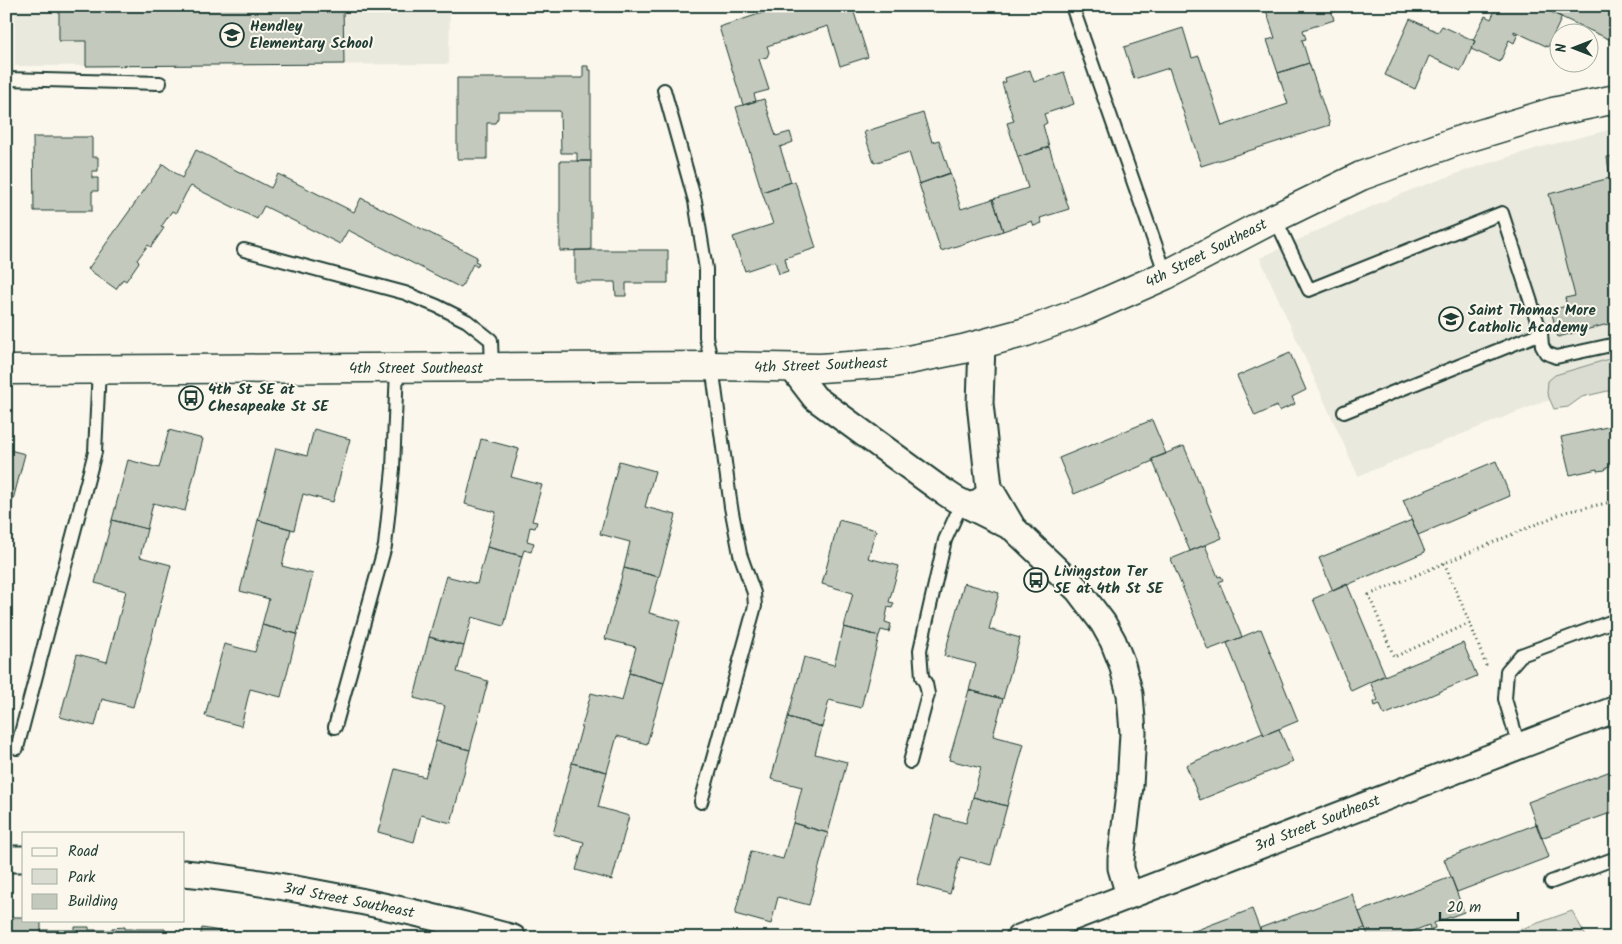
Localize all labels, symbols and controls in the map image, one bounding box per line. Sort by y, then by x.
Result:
place label: Hendley Elementary School [250,15,373,56]
school or university icon: Hendley Elementary School [219,22,245,48]
north arrow [1550,22,1600,72]
text: N [1551,43,1573,52]
street label: 4th Street Southeast [1141,213,1272,295]
place label: Saint Thomas More Catholic Academy [1468,299,1596,340]
school or university icon: Saint Thomas More Catholic Academy [1438,306,1464,332]
street label: 4th Street Southeast [754,352,889,380]
street label: 4th Street Southeast [349,357,483,381]
place label: 4th St SE at Chesapeake St SE [208,378,329,419]
bus stop icon: 4th St SE at Chesapeake St SE [178,385,204,411]
place label: Livingston Ter SE at 4th St SE [1054,560,1164,601]
bus stop icon: Livingston Ter SE at 4th St SE [1023,567,1049,593]
street label: 3rd Street Southeast [1251,789,1384,859]
legend [22,832,185,922]
text: Road [68,840,99,864]
text: Park [68,866,96,890]
street label: 3rd Street Southeast [281,877,417,925]
scale bar [1440,889,1517,921]
text: Building [68,890,118,914]
text: 20 m [1447,896,1481,920]

